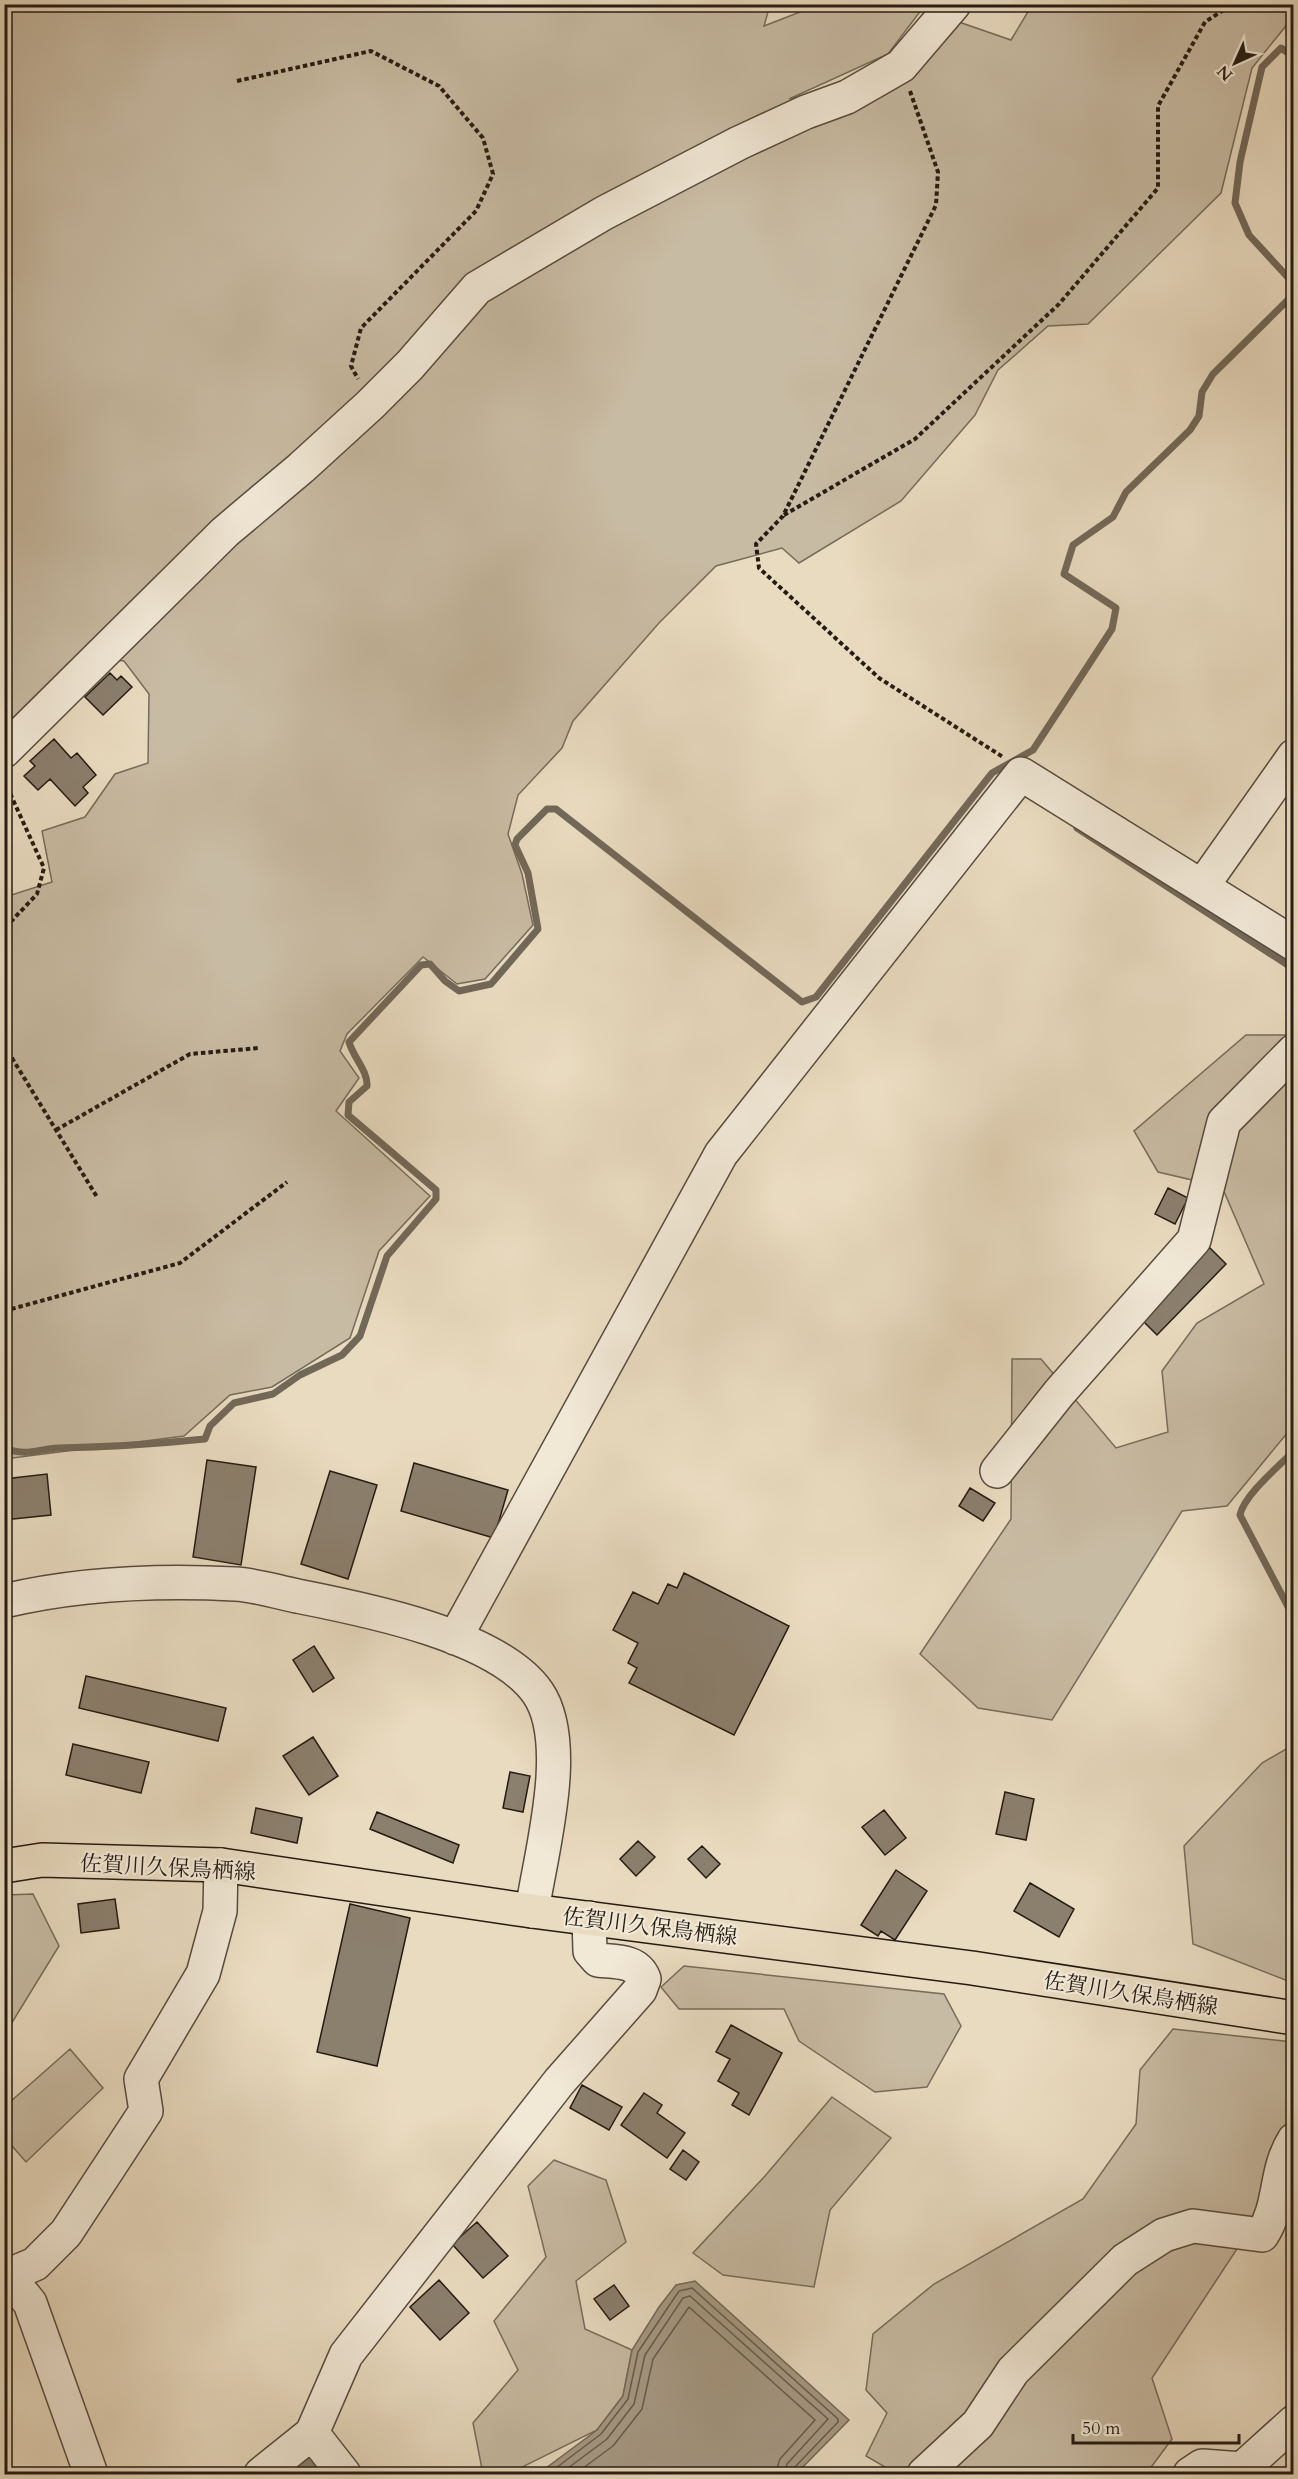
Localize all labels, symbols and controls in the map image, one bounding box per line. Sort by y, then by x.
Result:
north arrow [1205,33,1265,93]
text: N [1212,60,1238,86]
street label: 佐賀川久保鳥栖線 [79,1848,257,1888]
street label: 佐賀川久保鳥栖線 [561,1901,739,1953]
street label: 佐賀川久保鳥栖線 [1042,1965,1220,2023]
scale bar [1073,2407,1240,2445]
text: 50 m [1082,2416,1121,2441]

